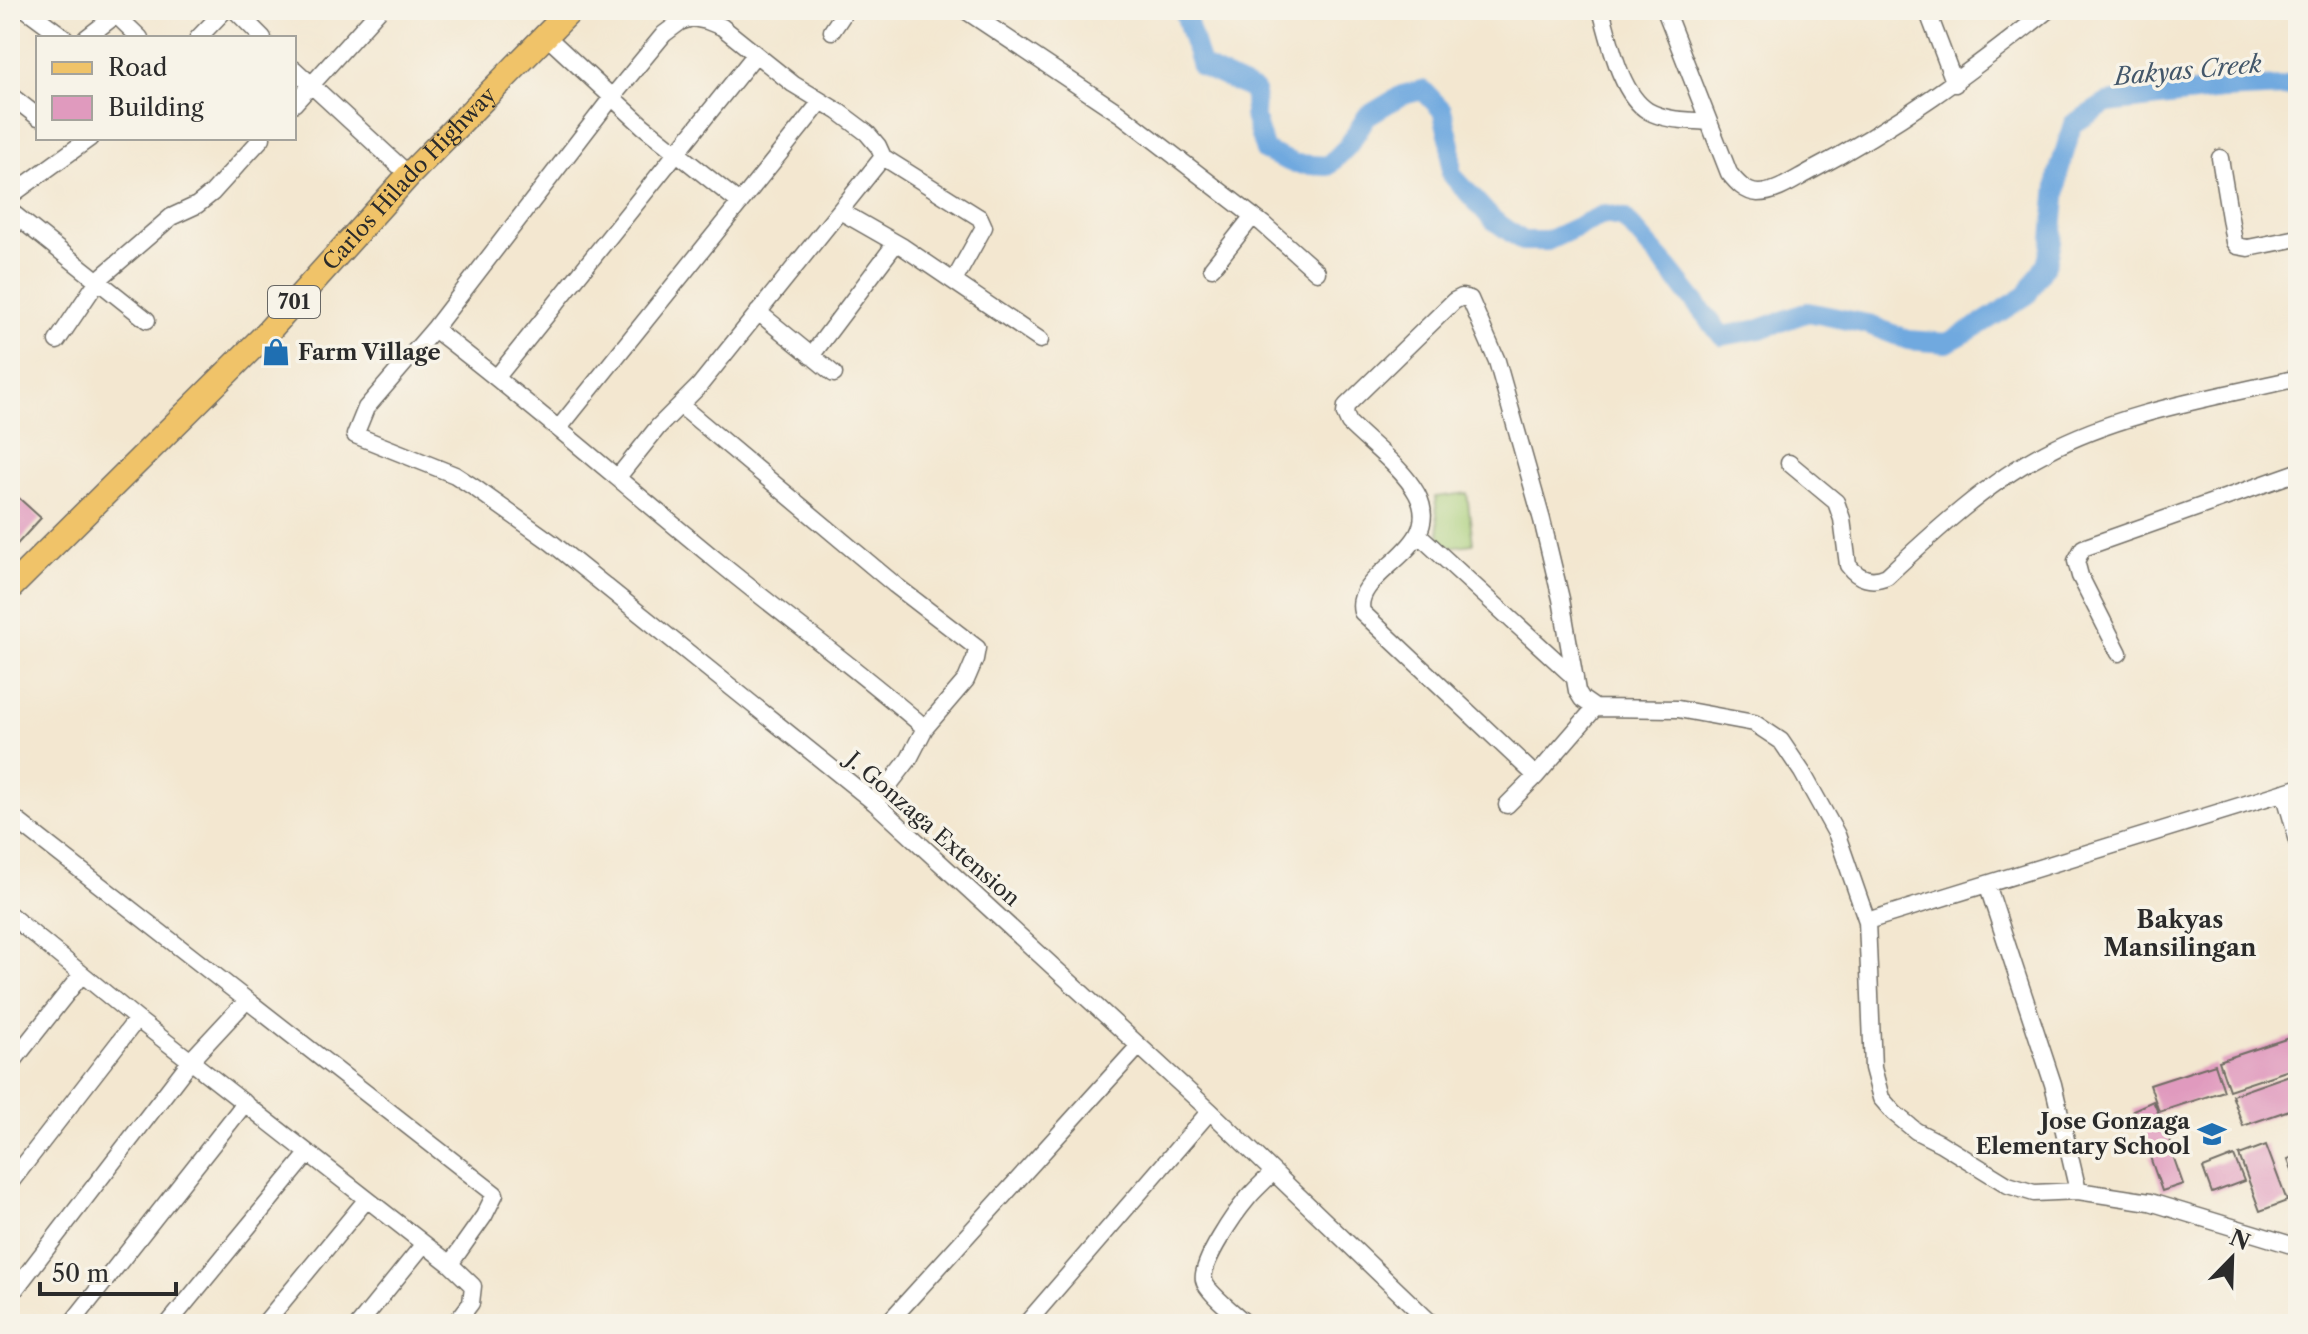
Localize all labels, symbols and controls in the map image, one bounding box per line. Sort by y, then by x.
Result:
legend [36,36,296,140]
water label: Bakyas Creek [2111,49,2263,91]
text: Road [108,53,168,82]
street label: Carlos Hilado Highway [317,81,502,275]
text: Building [108,93,204,122]
road number: 701 [268,286,320,318]
shop icon: Farm Village [261,337,291,367]
place label: Farm Village [298,339,441,366]
street label: J. Gonzaga Extension [838,744,1026,912]
district label: Bakyas Mansilingan [2104,905,2257,962]
place label: Jose Gonzaga Elementary School [1975,1108,2190,1160]
school or university icon: Jose Gonzaga Elementary School [2197,1119,2227,1149]
north arrow [2192,1218,2272,1298]
text: N [2226,1224,2254,1256]
scale bar [40,1246,176,1296]
text: 50 m [52,1259,109,1288]

